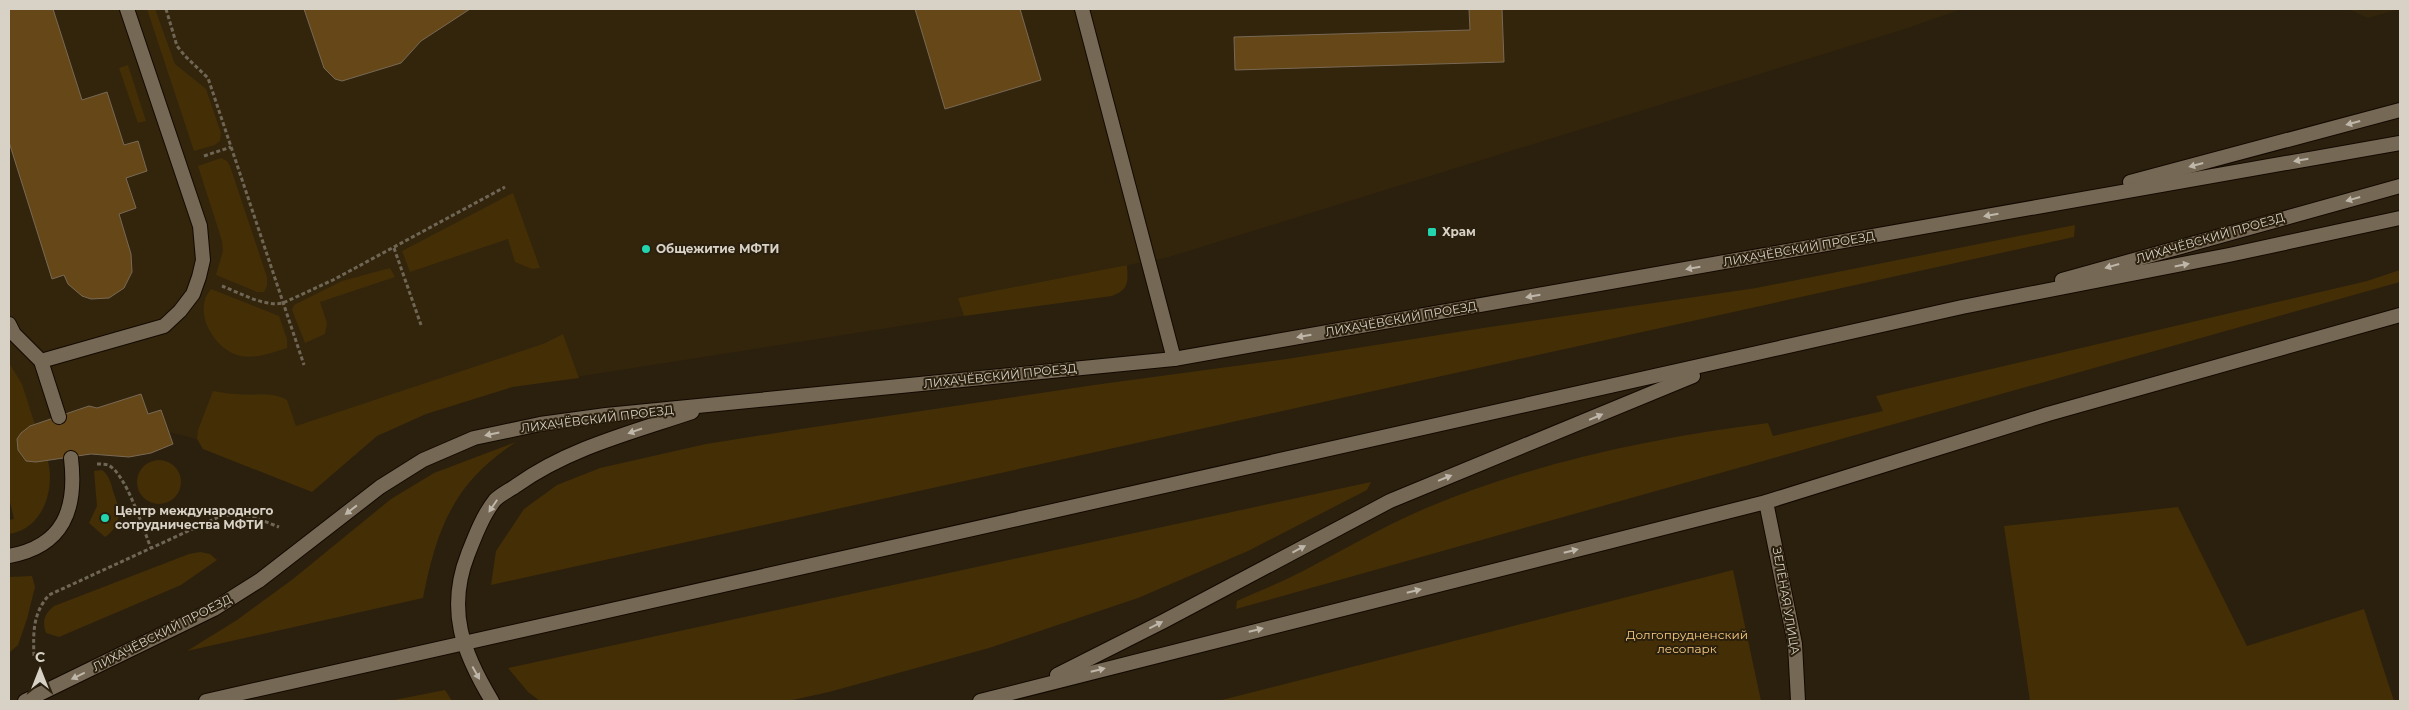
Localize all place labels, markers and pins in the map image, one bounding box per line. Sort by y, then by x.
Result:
place label: Храм [1442,224,1476,239]
marker: Храм [1426,226,1438,238]
place label: Общежитие МФТИ [656,241,779,256]
marker: Общежитие МФТИ [640,243,652,255]
place label: Центр международного сотрудничества МФТИ [115,503,273,532]
marker: Центр международного сотрудничества МФТИ [99,512,111,524]

